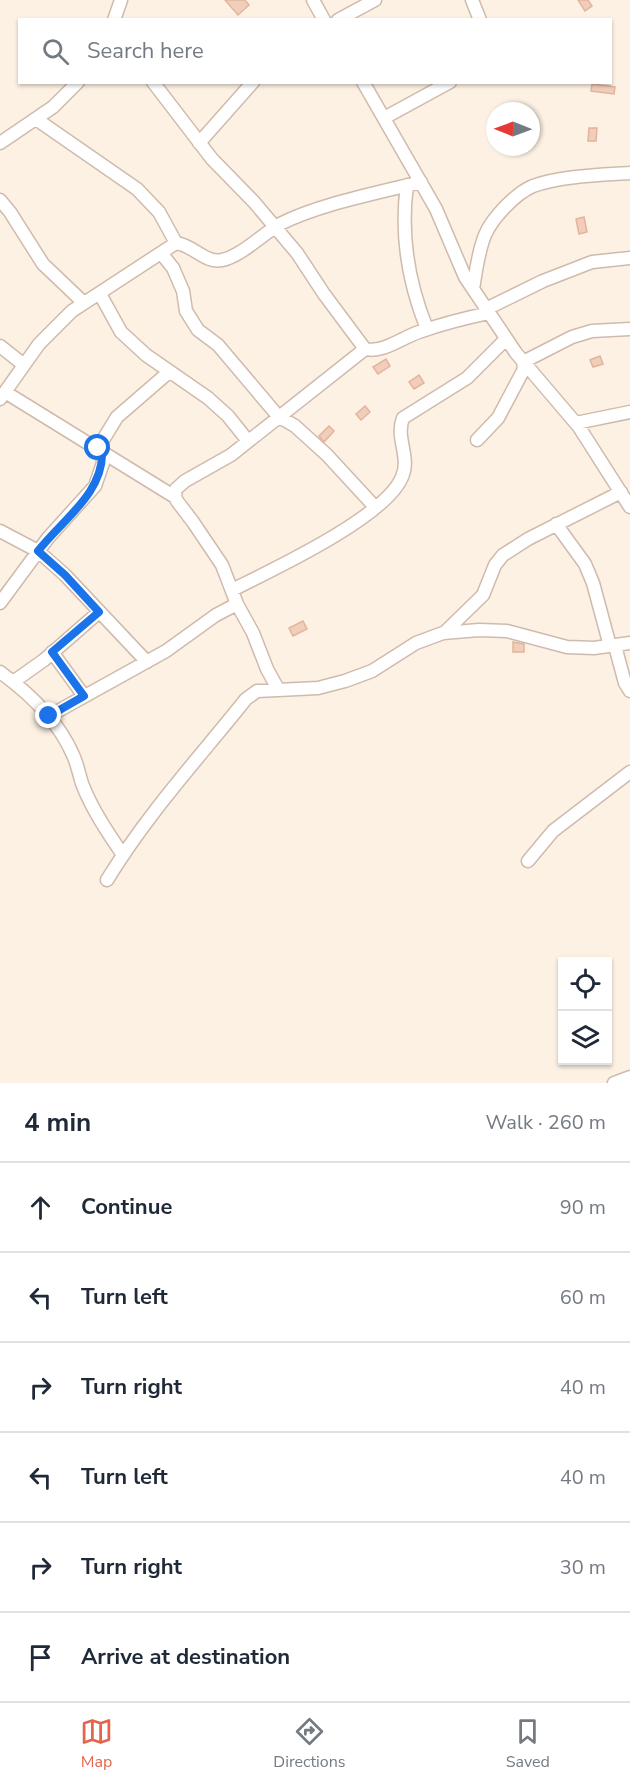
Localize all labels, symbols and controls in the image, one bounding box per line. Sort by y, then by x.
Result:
search box [18,18,612,84]
icon: search [39,35,72,68]
text: Search here [87,36,204,66]
north arrow [486,102,540,156]
route start [84,434,110,460]
route end [35,702,61,728]
map controls [558,957,612,1065]
button: locate [558,957,612,1011]
button: layers [558,1011,612,1065]
text: 4 min [24,1105,91,1140]
text: Walk · 260 m [486,1109,606,1136]
icon: ahead [24,1191,57,1224]
text: Continue [81,1192,172,1222]
text: 90 m [560,1194,606,1221]
icon: left [24,1281,57,1314]
text: Turn left [81,1282,168,1312]
text: 60 m [560,1284,606,1311]
icon: right [24,1371,57,1404]
text: Turn right [81,1372,182,1402]
text: 40 m [560,1374,606,1401]
icon: left [24,1461,57,1494]
text: Turn left [81,1462,168,1492]
text: 40 m [560,1464,606,1491]
icon: right [24,1551,57,1584]
text: Turn right [81,1552,182,1582]
text: 30 m [560,1554,606,1581]
icon: arrive [24,1641,57,1674]
text: Arrive at destination [81,1642,290,1672]
tab: Map [80,1715,113,1773]
tab: Directions [273,1715,345,1773]
tab: Saved [506,1715,550,1773]

